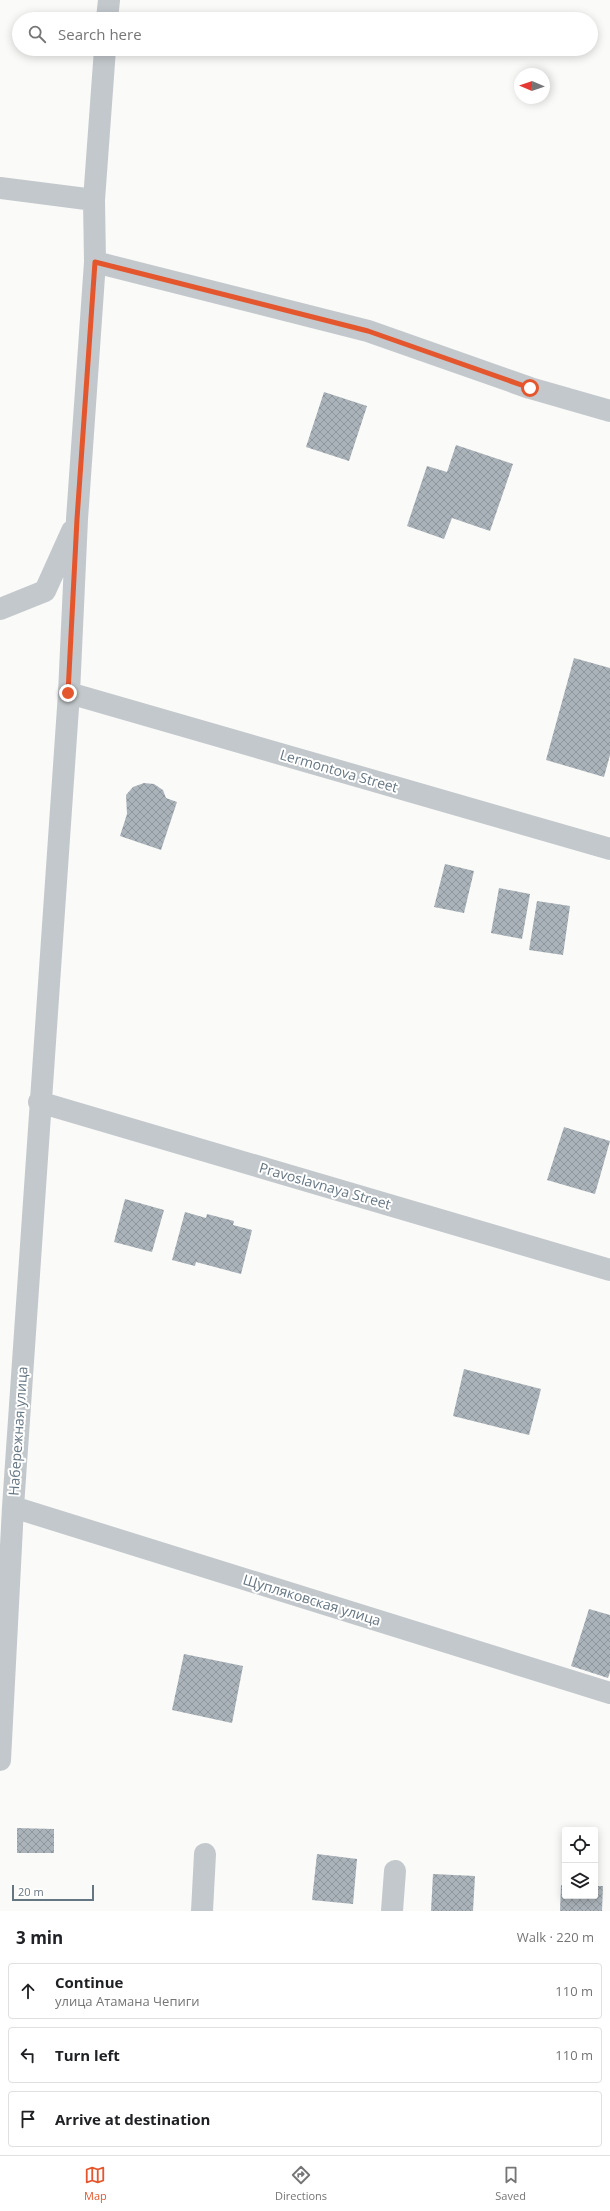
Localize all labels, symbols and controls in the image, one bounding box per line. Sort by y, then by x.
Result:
search box [12,12,598,56]
icon: search [26,23,48,45]
text: Search here [58,24,142,44]
north arrow [514,68,550,104]
route start [521,379,539,397]
route end [59,684,77,702]
street label: Lermontova Street [278,745,400,796]
street label: Pravoslavnaya Street [257,1158,393,1213]
street label: Набережная улица [4,1366,31,1496]
street label: Щупляковская улица [241,1569,383,1630]
map controls [562,1827,598,1899]
button: locate [562,1827,598,1863]
button: layers [562,1863,598,1899]
scale bar [12,1883,94,1902]
text: 20 m [18,1884,44,1899]
text: 3 min [16,1926,63,1949]
text: Walk · 220 m [517,1928,594,1946]
text: Continue [55,1972,123,1992]
icon: ahead [17,1980,39,2002]
text: 110 m [555,1982,593,2000]
text: улица Атамана Чепиги [55,1992,200,2010]
icon: left [17,2044,39,2066]
text: Turn left [55,2045,120,2065]
text: 110 m [555,2046,593,2064]
icon: arrive [17,2108,39,2130]
text: Arrive at destination [55,2109,210,2129]
tab: Map [84,2164,107,2203]
tab: Directions [275,2164,327,2203]
tab: Saved [495,2164,526,2203]

